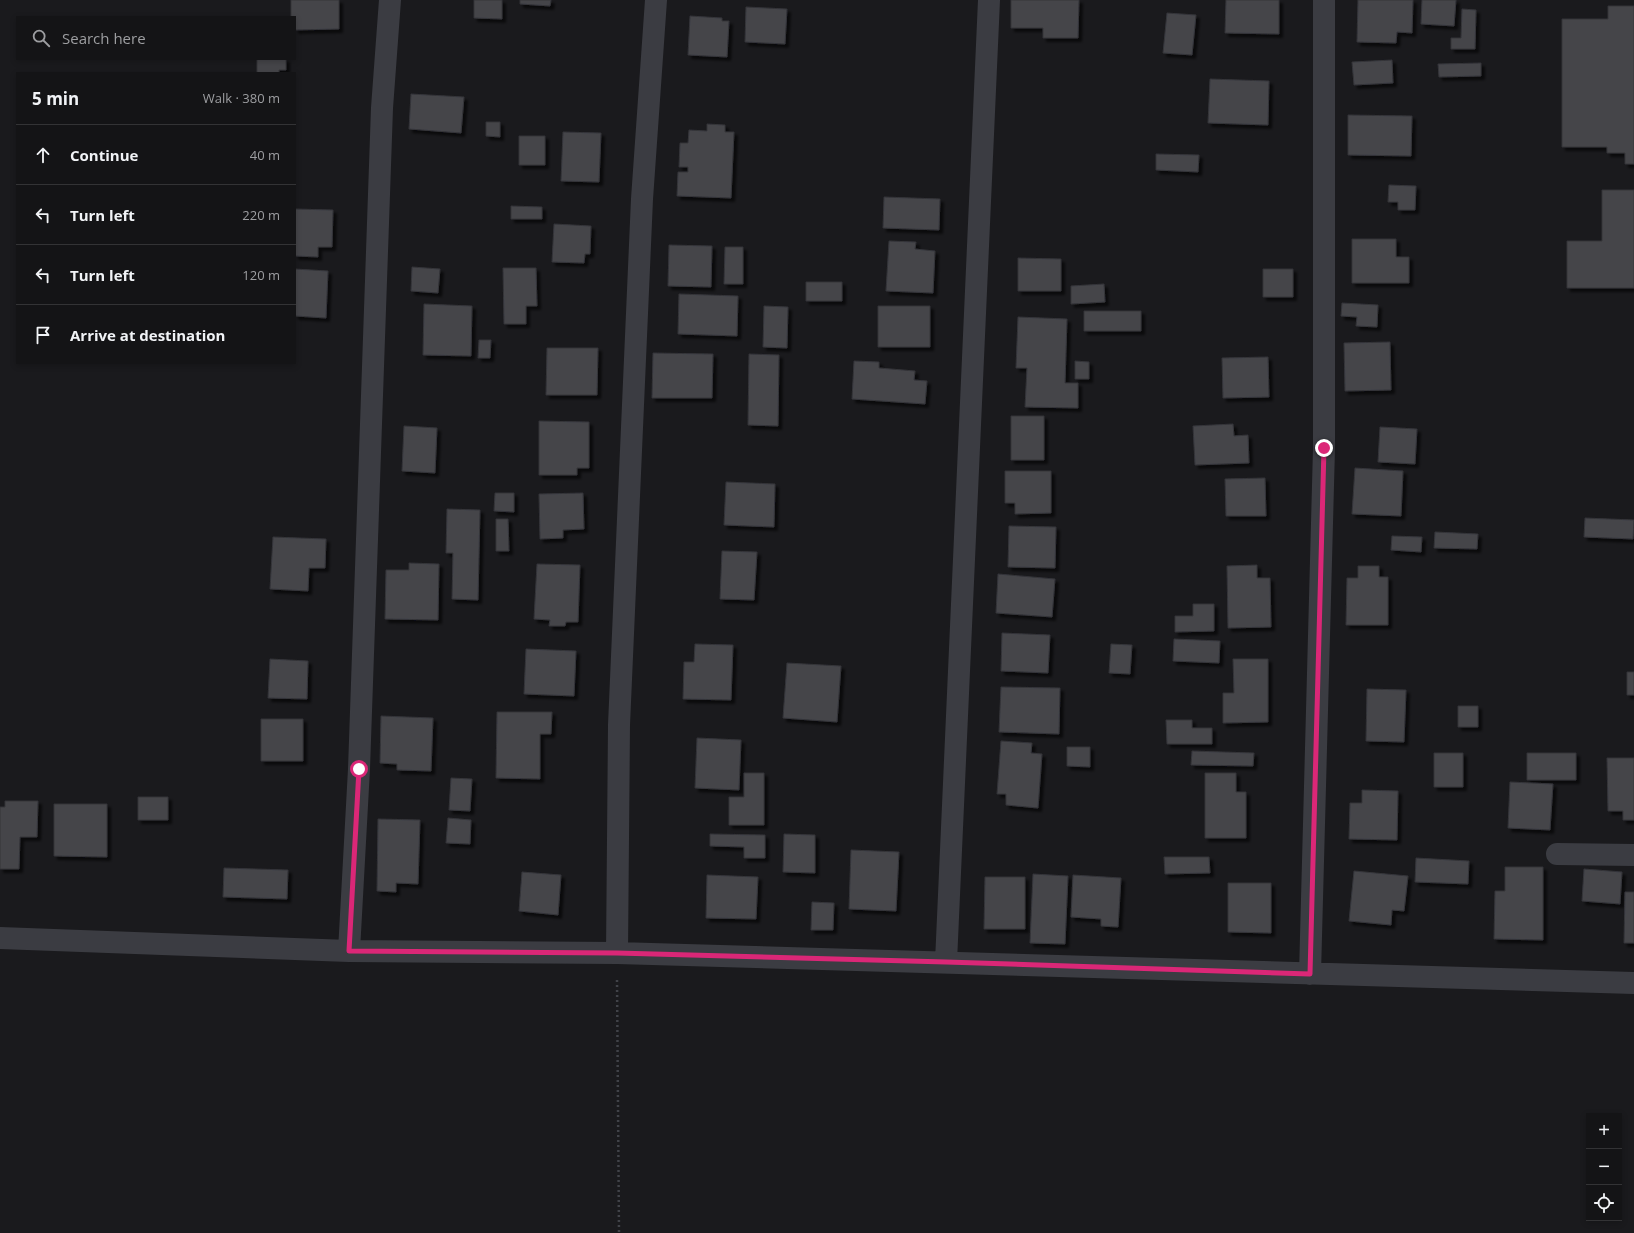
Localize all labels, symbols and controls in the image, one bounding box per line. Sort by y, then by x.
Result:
search box [16,16,296,60]
icon: search [30,27,52,49]
text: Search here [62,28,146,48]
text: 5 min [32,87,79,110]
text: Walk · 380 m [203,89,280,107]
icon: ahead [32,144,54,166]
text: Continue [70,145,138,165]
text: 40 m [250,146,280,164]
icon: left [32,204,54,226]
text: Turn left [70,205,135,225]
text: 220 m [242,206,280,224]
icon: left [32,264,54,286]
text: Turn left [70,265,135,285]
text: 120 m [242,266,280,284]
icon: arrive [32,324,54,346]
text: Arrive at destination [70,325,225,345]
route end [1315,439,1333,457]
route start [350,760,368,778]
map controls [1586,1113,1622,1221]
button: + [1586,1113,1622,1149]
button: − [1586,1149,1622,1185]
button: locate [1586,1185,1622,1221]

